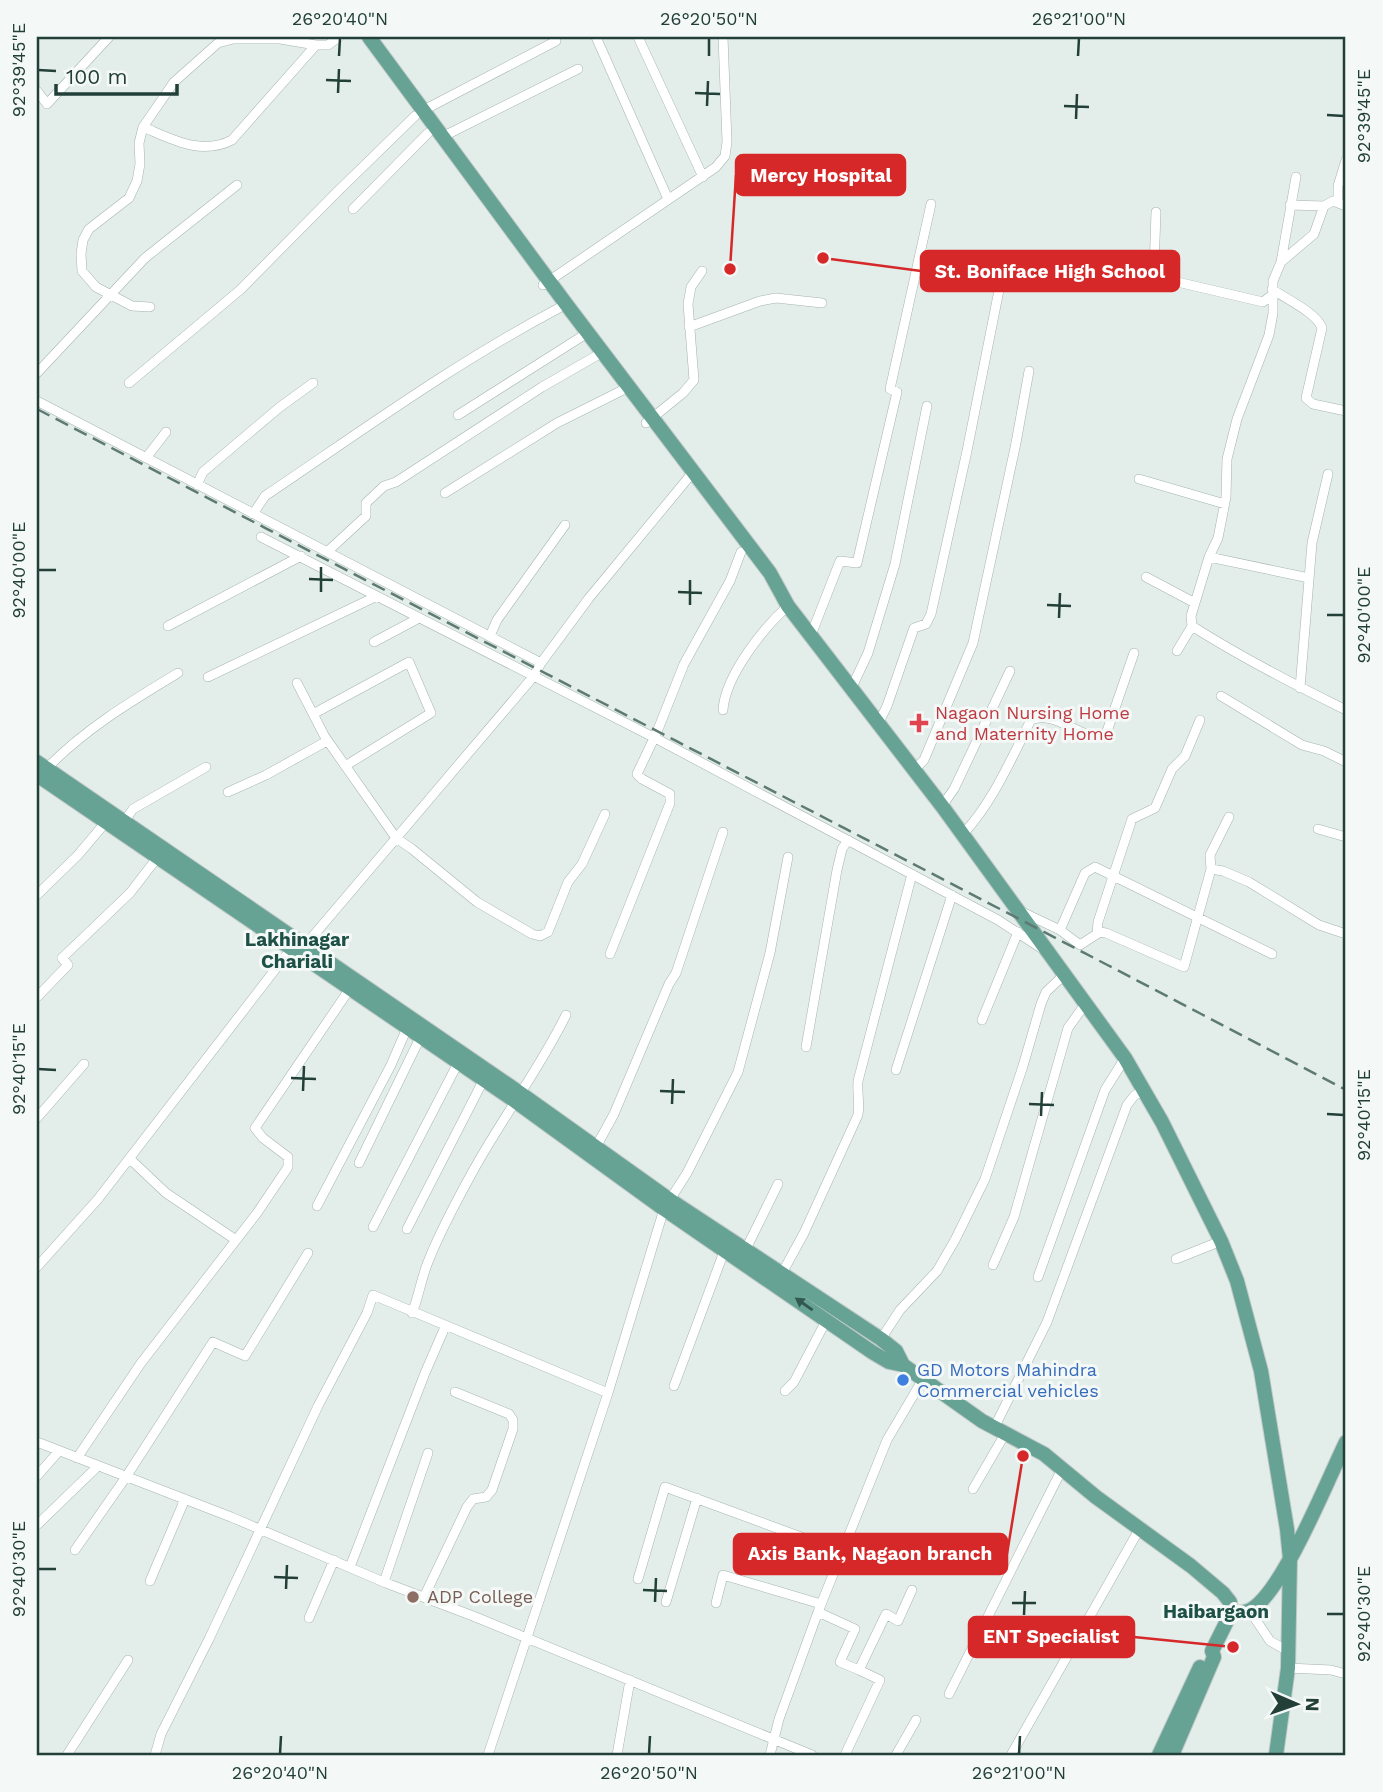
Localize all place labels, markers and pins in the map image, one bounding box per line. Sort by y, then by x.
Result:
callout: Mercy Hospital [736,155,905,195]
callout: St. Boniface High School [921,251,1179,291]
place label: Nagaon Nursing Home and Maternity Home [935,702,1130,744]
marker: Nagaon Nursing Home and Maternity Home [909,713,929,733]
place label: GD Motors Mahindra Commercial vehicles [917,1359,1099,1401]
marker: GD Motors Mahindra Commercial vehicles [895,1372,911,1388]
callout: Axis Bank, Nagaon branch [734,1534,1007,1574]
place label: ADP College [427,1586,533,1607]
marker: ADP College [405,1589,421,1605]
callout: ENT Specialist [969,1617,1134,1657]

